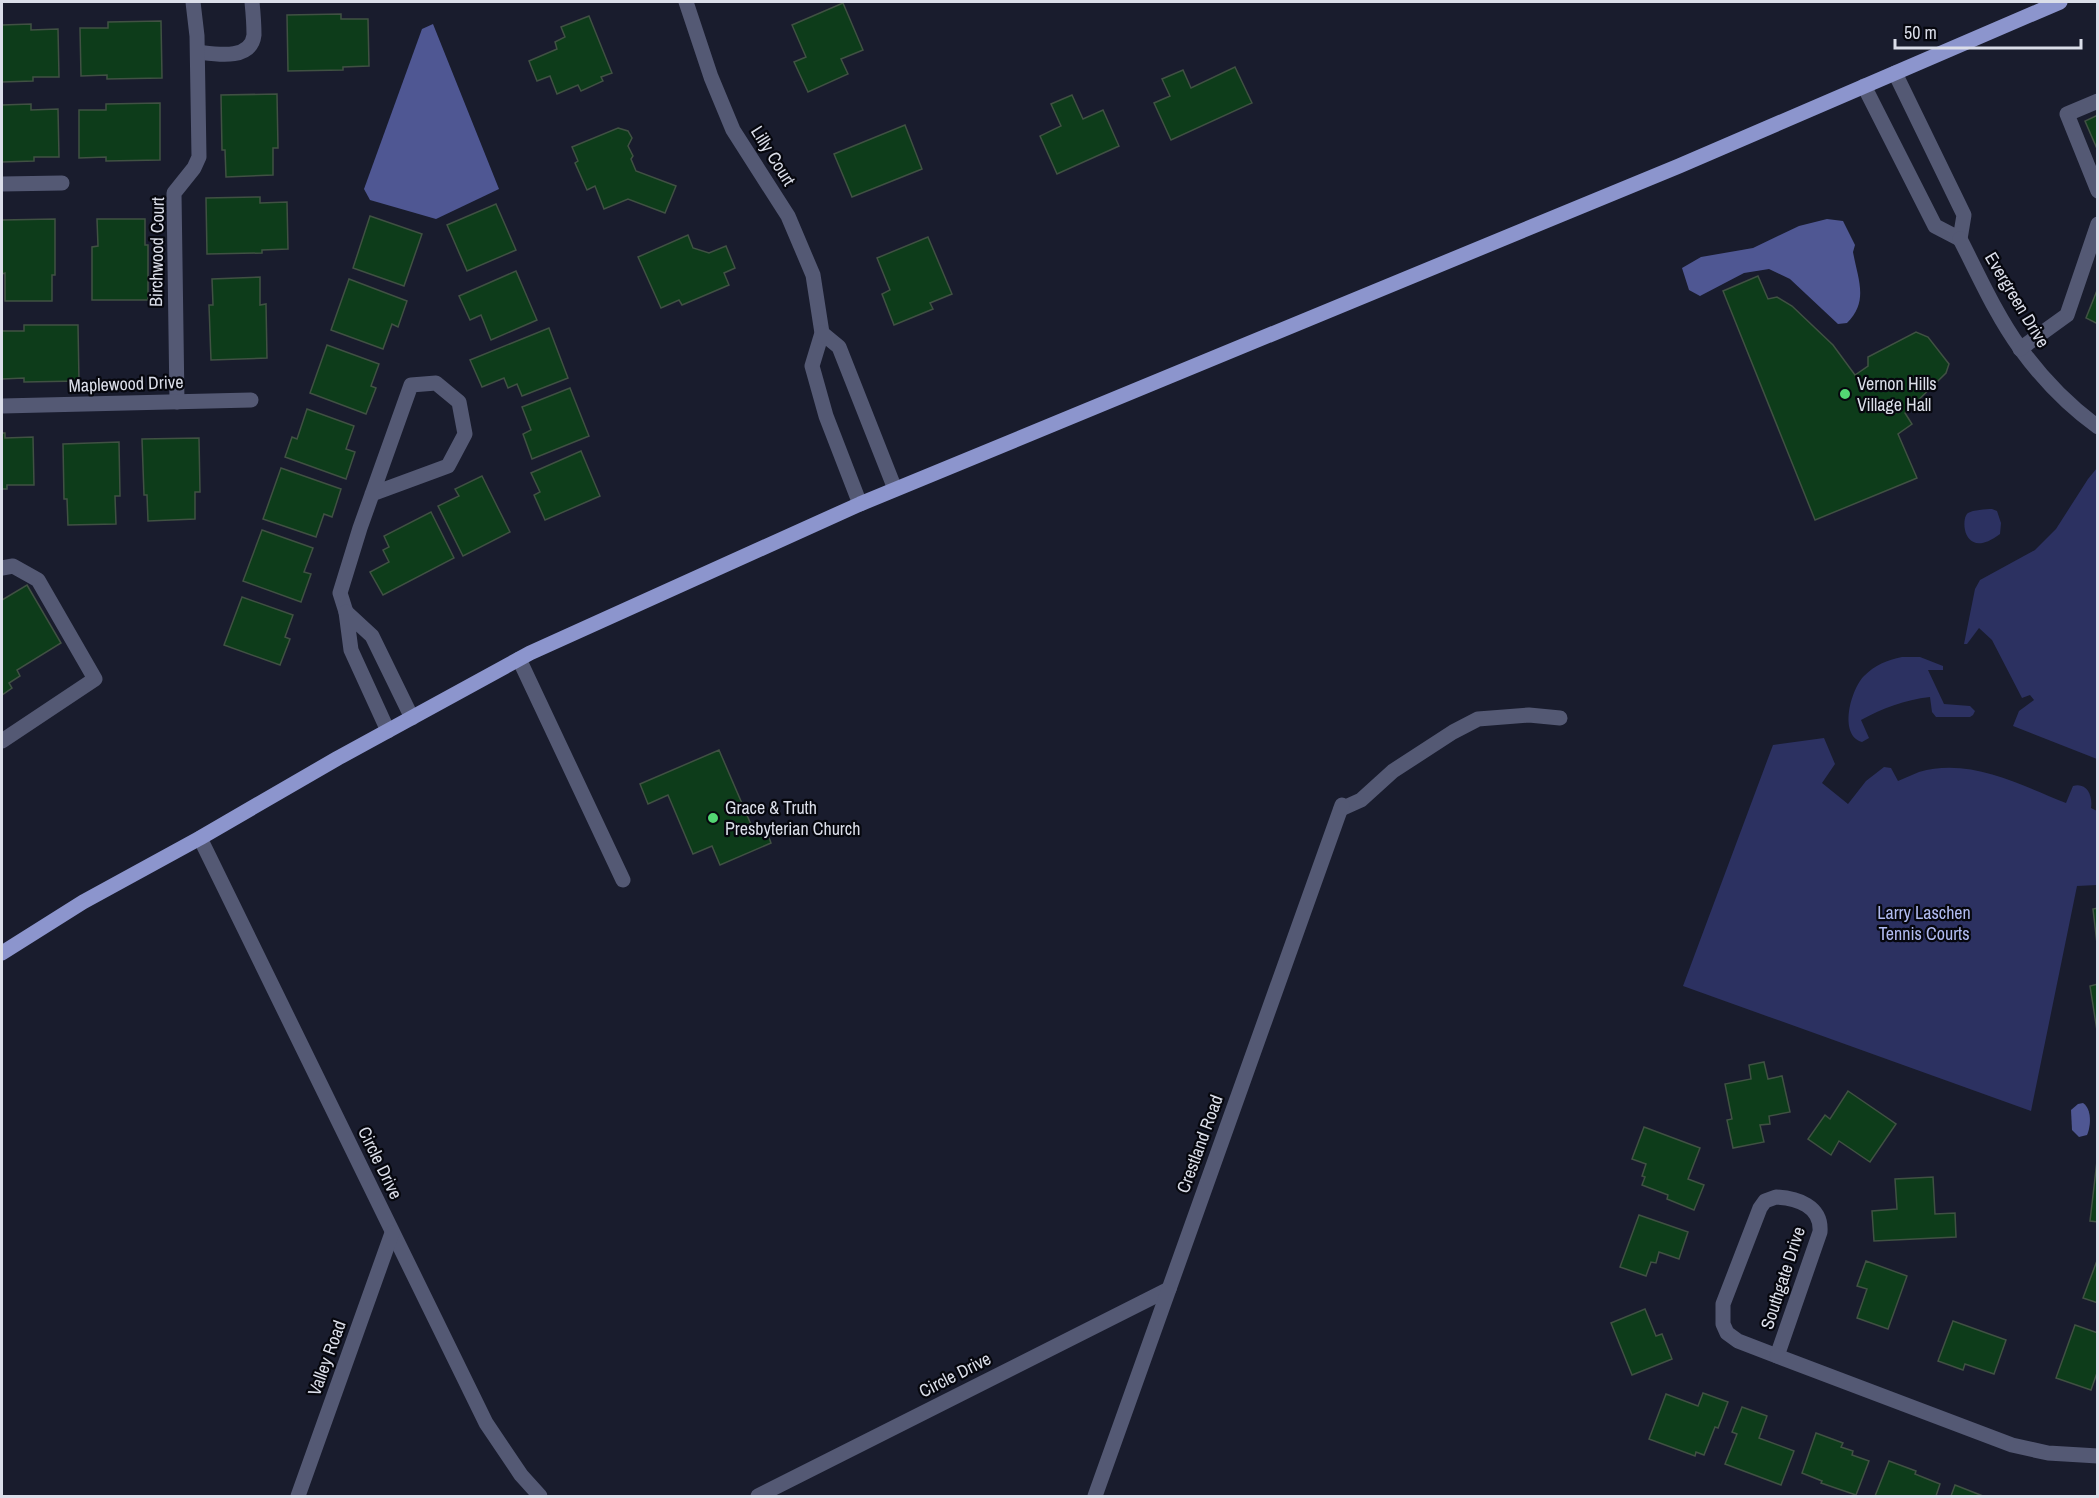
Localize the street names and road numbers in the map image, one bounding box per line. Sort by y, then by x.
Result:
street label: Lilly Court [745,121,802,191]
street label: Birchwood Court [143,197,170,307]
street label: Evergreen Drive [1979,247,2056,352]
street label: Maplewood Drive [68,369,184,398]
street label: Crestland Road [1170,1091,1229,1196]
street label: Circle Drive [352,1122,409,1203]
street label: Southgate Drive [1754,1223,1811,1332]
street label: Valley Road [301,1317,352,1399]
street label: Circle Drive [914,1346,995,1403]

